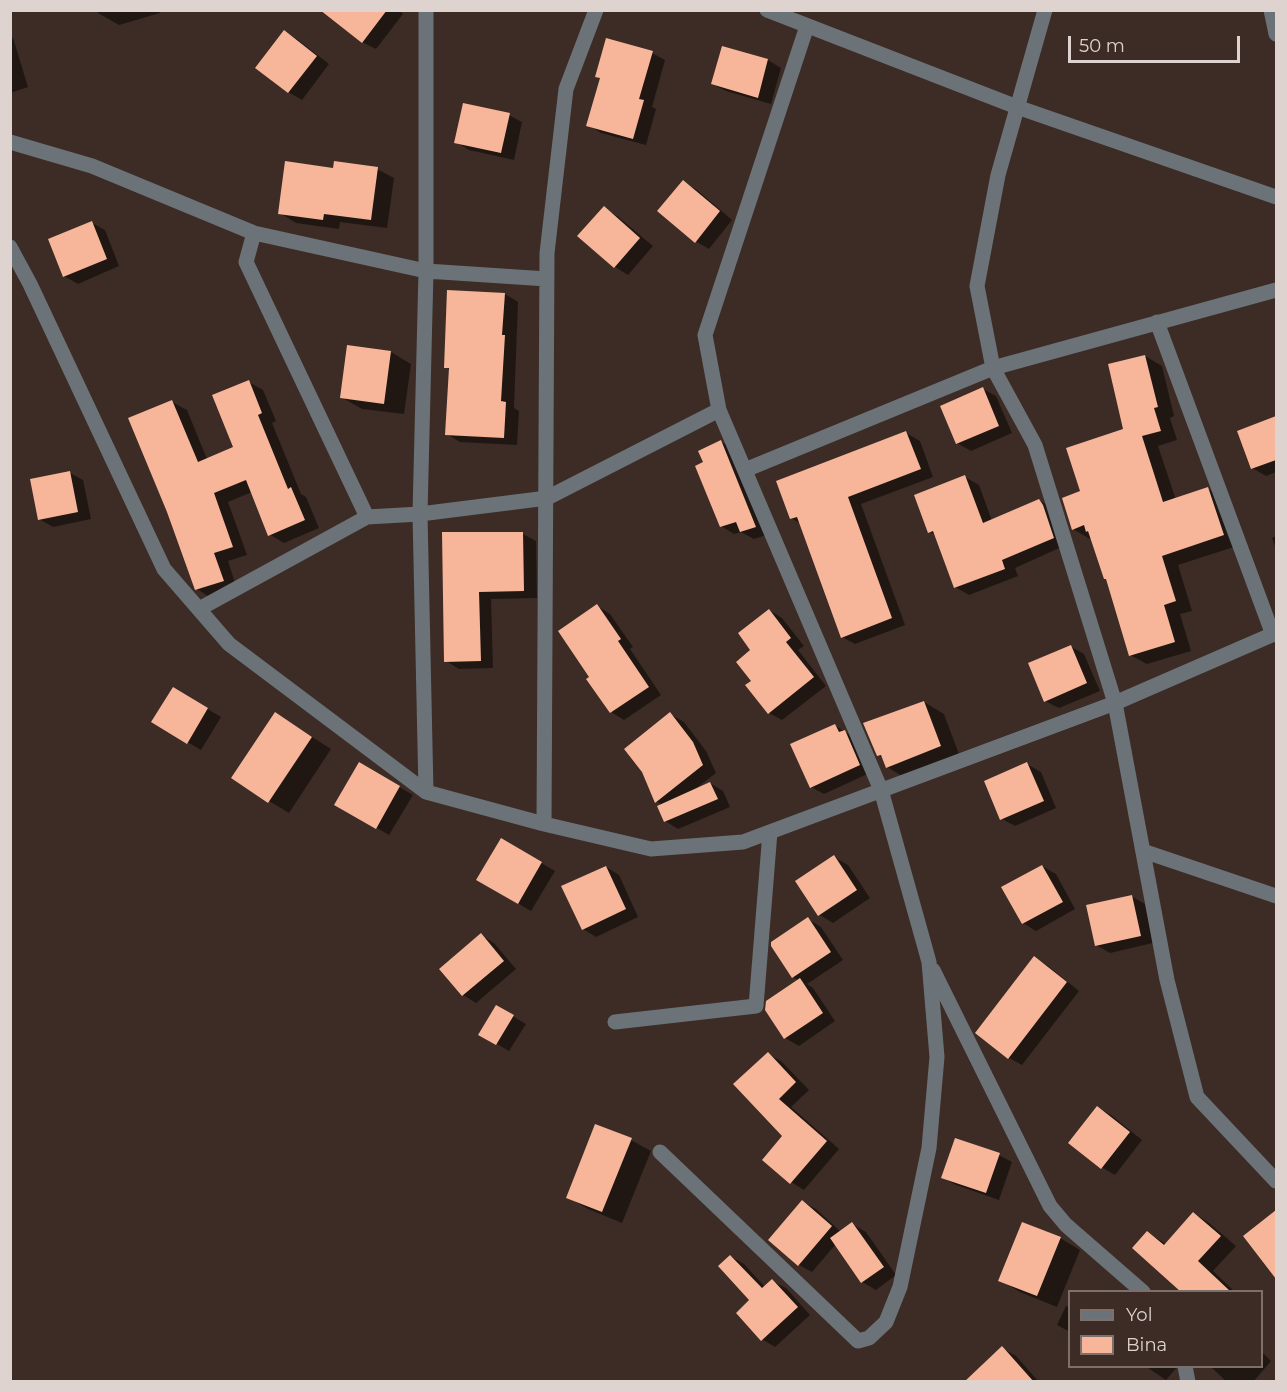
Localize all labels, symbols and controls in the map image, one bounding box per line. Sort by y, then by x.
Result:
scale bar [1071,24,1244,62]
text: 50 m [1079,35,1125,57]
legend [1068,1290,1263,1368]
text: Yol [1126,1304,1152,1326]
text: Bina [1126,1334,1167,1356]

